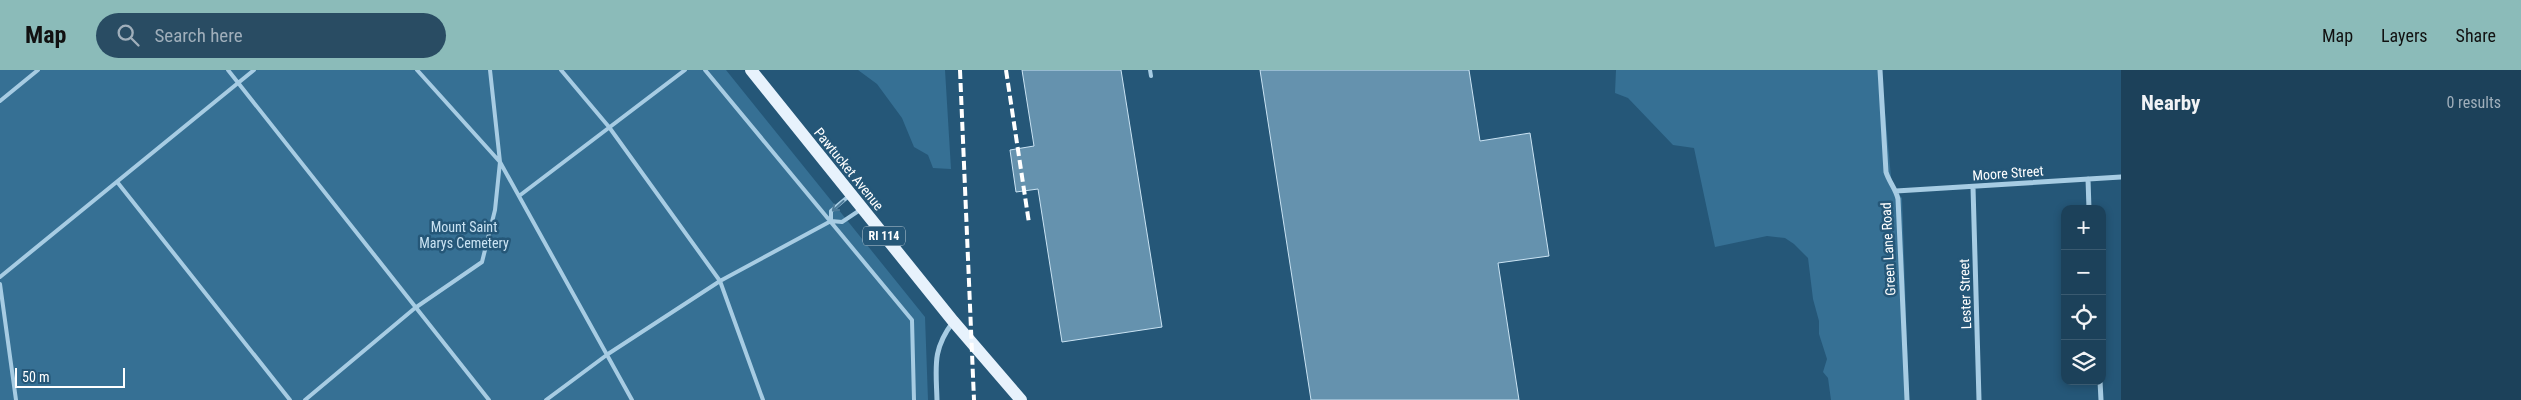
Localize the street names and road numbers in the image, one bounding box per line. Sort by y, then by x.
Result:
street label: Pawtucket Avenue [811,125,887,214]
street label: Moore Street [1972,163,2044,183]
street label: Green Lane Road [1878,202,1898,296]
road number: RI 114 [863,227,905,246]
street label: Lester Street [1956,258,1974,330]

